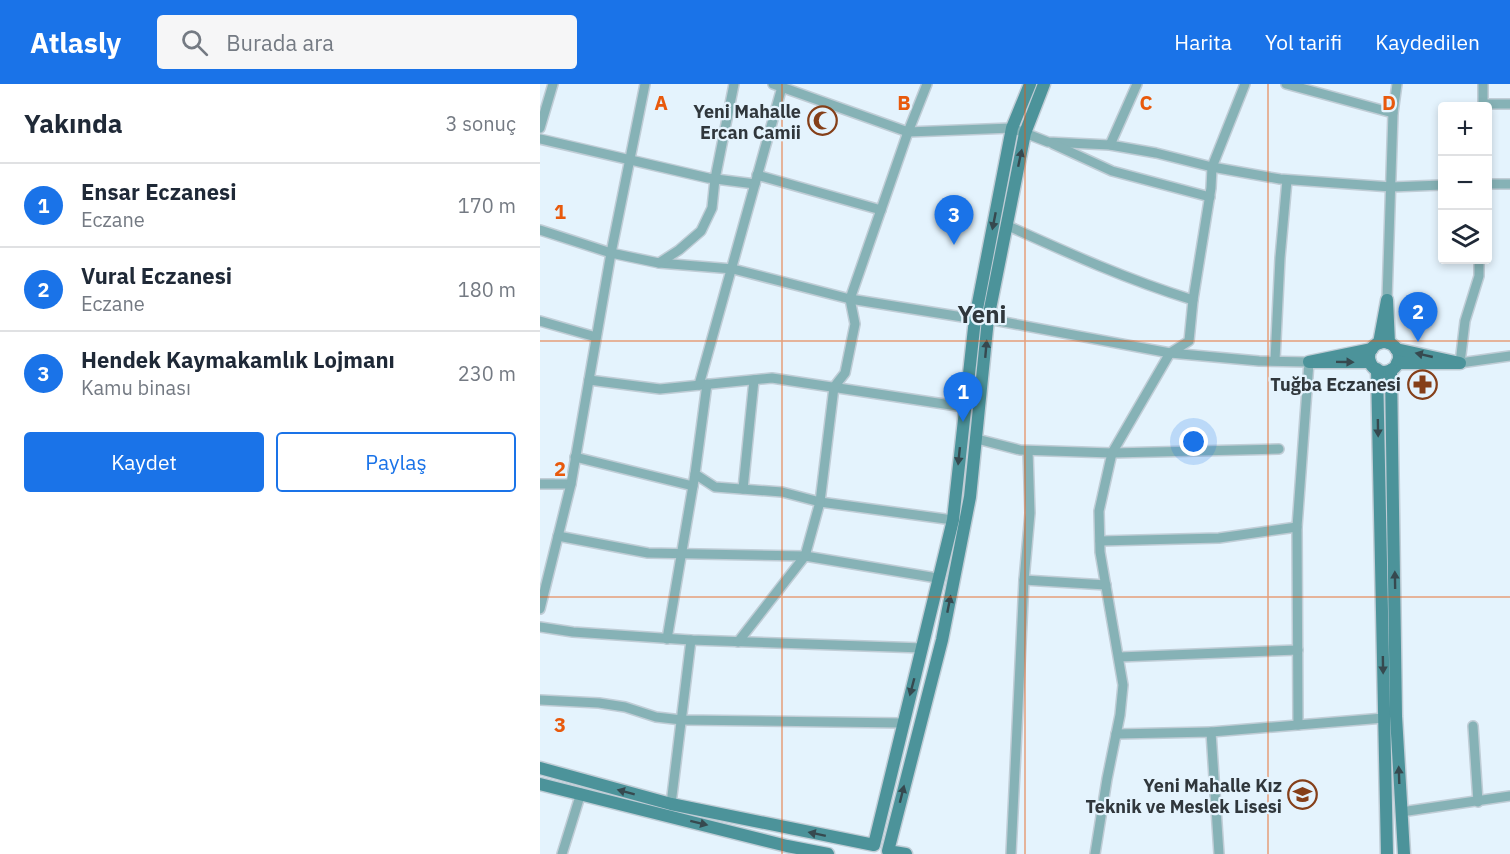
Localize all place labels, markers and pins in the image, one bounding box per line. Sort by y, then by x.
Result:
place label: Yeni Mahalle Ercan Camii [693,100,801,144]
mosque icon: Yeni Mahalle Ercan Camii [806,105,838,137]
pin: 3 [934,196,974,245]
pin: 2 [1398,292,1438,342]
pharmacy icon: Tuğba Eczanesi [1406,368,1438,400]
pin: 1 [944,372,982,422]
place label: Tuğba Eczanesi [1270,373,1401,396]
place label: Yeni Mahalle Kız Teknik ve Meslek Lisesi [1086,774,1282,818]
school or university icon: Yeni Mahalle Kız Teknik ve Meslek Lisesi [1287,779,1319,811]

